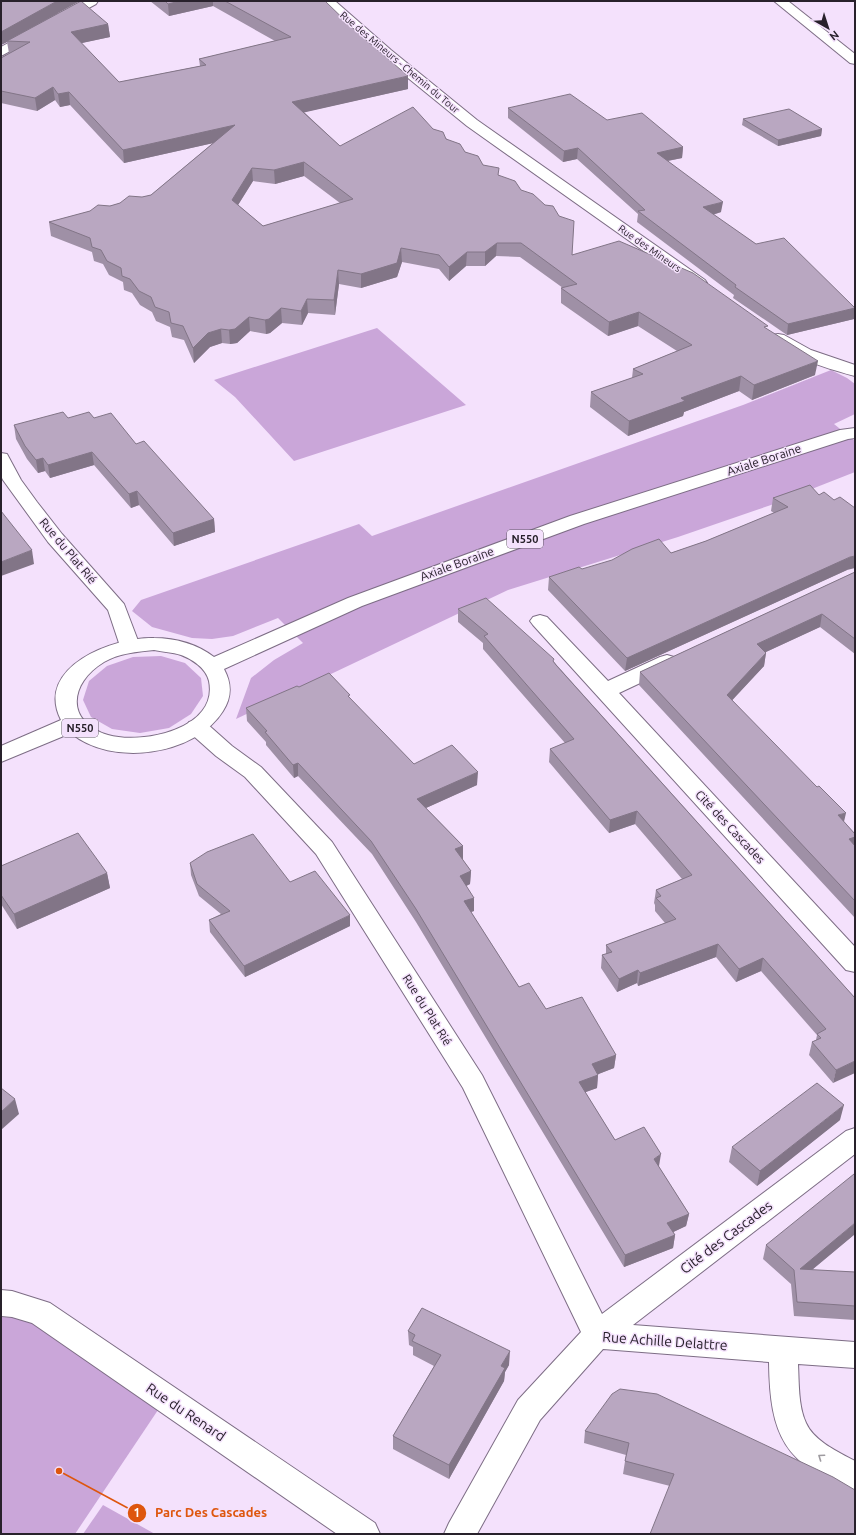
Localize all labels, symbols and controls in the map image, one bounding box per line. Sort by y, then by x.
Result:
north arrow [808,8,848,48]
street label: Rue des Mineurs - Chemin du Tour [338,9,462,116]
text: N [827,29,841,43]
street label: Rue des Mineurs [616,223,683,274]
street label: Axiale Boraine [725,441,803,478]
street label: Rue du Plat Rié [37,515,100,586]
road number: N550 [507,530,543,548]
street label: Axiale Boraine [418,544,495,583]
road number: N550 [62,719,98,737]
street label: Cité des Cascades [693,787,768,866]
street label: Rue du Plat Rié [400,972,454,1048]
street label: Cité des Cascades [677,1197,775,1277]
street label: Rue Achille Delattre [602,1329,728,1353]
street label: Rue du Renard [143,1380,229,1444]
one-way arrow [819,1455,826,1462]
callout: Parc Des Cascades [127,1500,275,1525]
text: Parc Des Cascades [155,1505,267,1519]
text: 1 [134,1506,140,1519]

